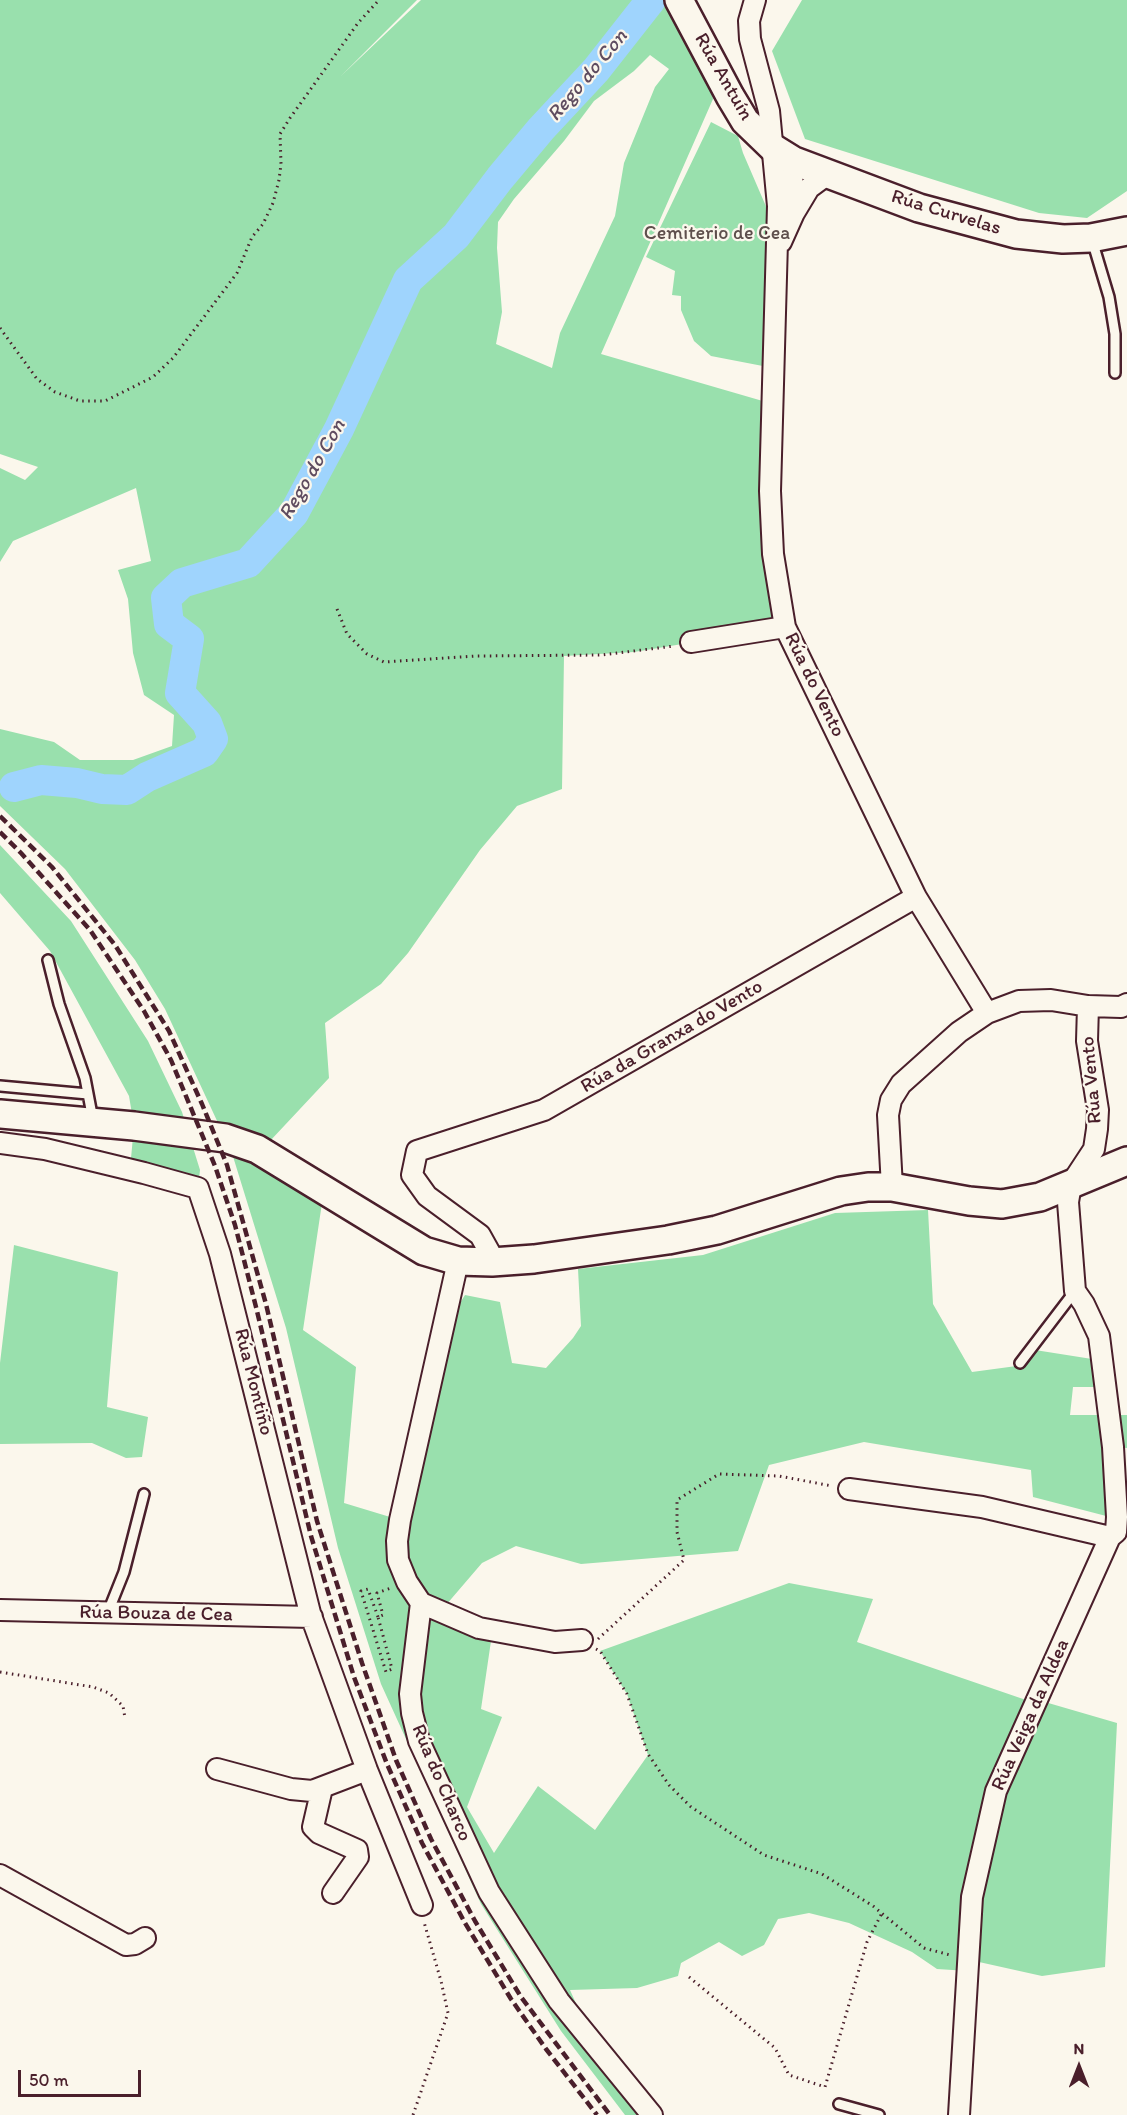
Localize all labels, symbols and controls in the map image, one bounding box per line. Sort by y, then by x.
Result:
water label: Rego do Con [542,25,634,127]
street label: Rúa Antuín [688,29,758,125]
street label: Rúa Curvelas [888,185,1004,241]
park label: Cemiterio de Cea [644,222,790,246]
water label: Rego do Con [274,415,352,525]
street label: Rúa do Vento [778,629,850,741]
street label: Rúa da Granxa do Vento [577,975,767,1099]
street label: Rúa Vento [1076,1035,1108,1125]
street label: Rúa Montiño [228,1326,278,1438]
street label: Rúa Bouza de Cea [79,1601,233,1627]
street label: Rúa Veiga da Aldea [987,1636,1075,1794]
street label: Rúa do Charco [406,1721,476,1845]
north arrow [1049,2037,1109,2097]
text: N [1074,2039,1084,2058]
scale bar [21,2058,144,2096]
text: 50 m [29,2069,69,2091]

